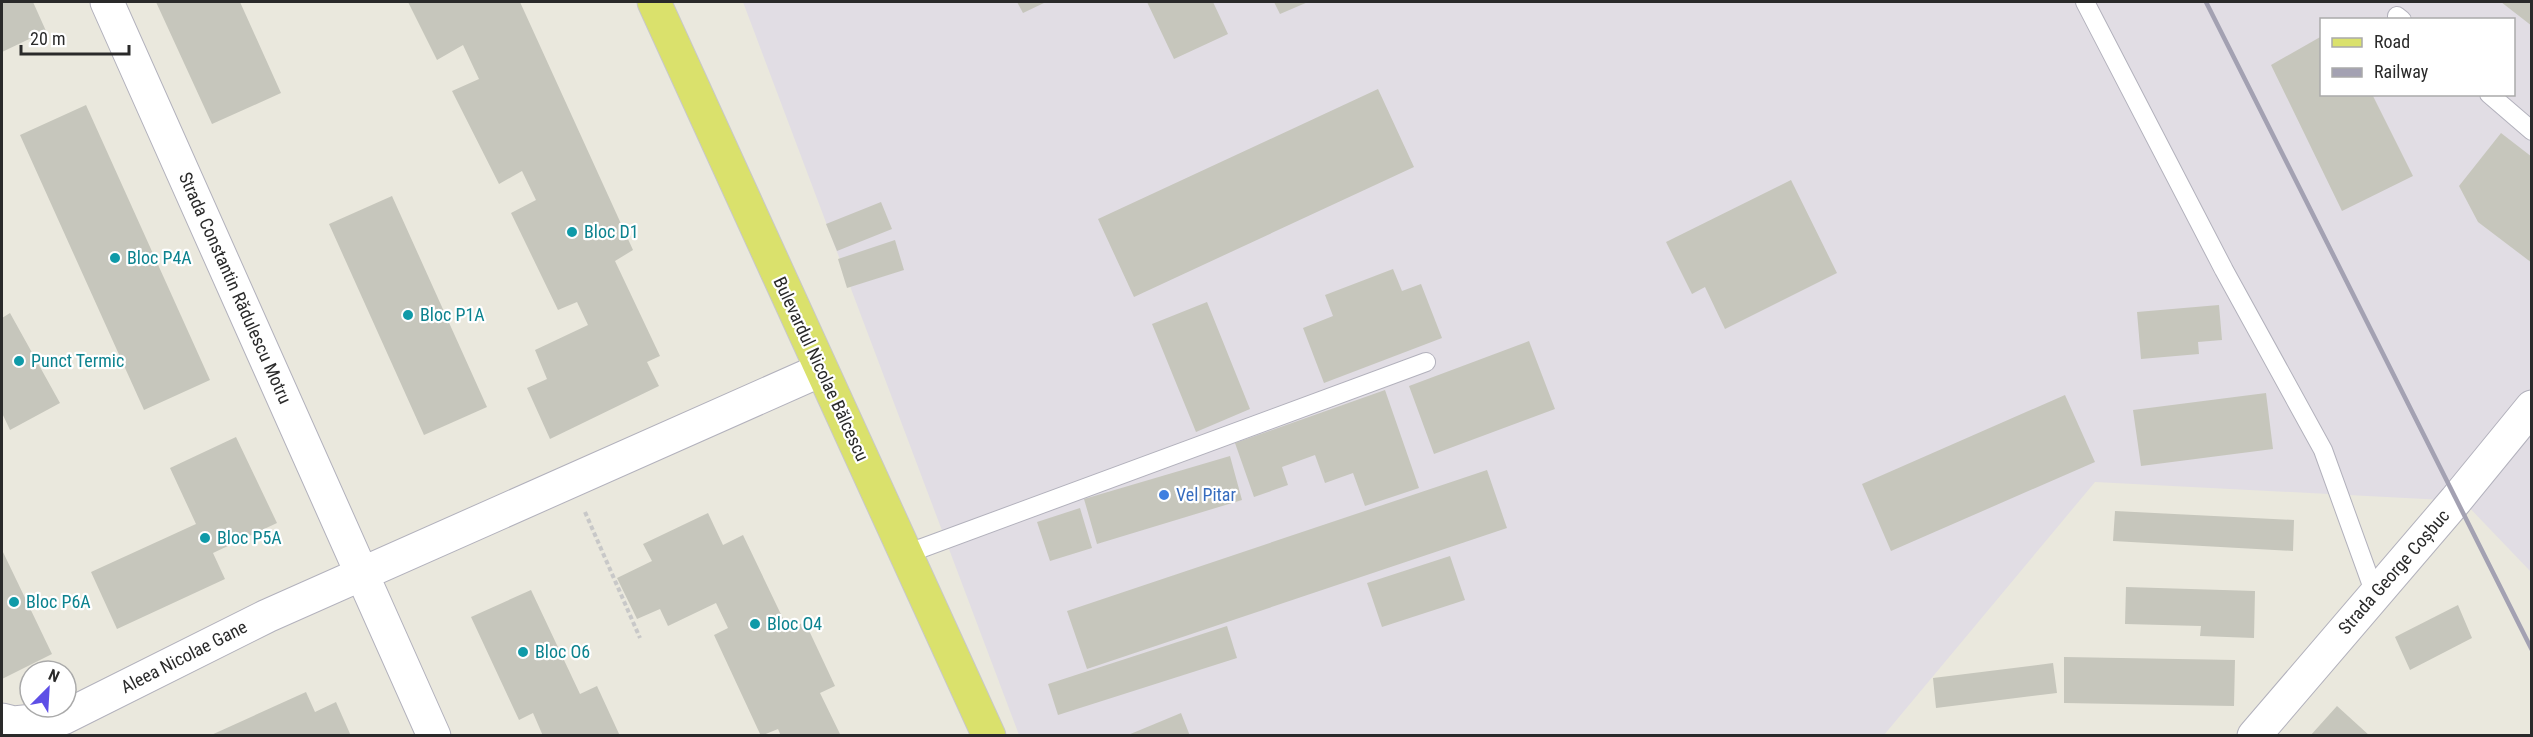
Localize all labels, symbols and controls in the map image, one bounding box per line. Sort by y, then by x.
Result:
scale bar [21,18,129,56]
legend [2320,18,2515,96]
text: 20 m [30,28,65,49]
text: Road [2374,31,2410,52]
text: Railway [2374,61,2429,82]
street label: Strada Constantin Rădulescu Motru [175,169,296,407]
place label: Bloc D1 [584,221,639,242]
marker: Bloc D1 [565,225,579,239]
place label: Bloc P4A [127,247,192,268]
marker: Bloc P4A [108,251,122,265]
street label: Bulevardul Nicolae Bălcescu [769,273,873,464]
place label: Bloc P1A [420,304,485,325]
marker: Bloc P1A [401,308,415,322]
place label: Punct Termic [31,350,124,371]
marker: Punct Termic [12,354,26,368]
place label: Vel Pitar [1176,484,1236,505]
marker: Vel Pitar [1157,488,1171,502]
street label: Strada George Coșbuc [2334,505,2454,639]
place label: Bloc P5A [217,527,282,548]
marker: Bloc P5A [198,531,212,545]
place label: Bloc P6A [26,591,91,612]
marker: Bloc P6A [7,595,21,609]
place label: Bloc O4 [767,613,822,634]
street label: Aleea Nicolae Gane [117,616,250,697]
marker: Bloc O4 [748,617,762,631]
place label: Bloc O6 [535,641,590,662]
marker: Bloc O6 [516,645,530,659]
north arrow [18,659,78,719]
text: N [46,665,62,686]

